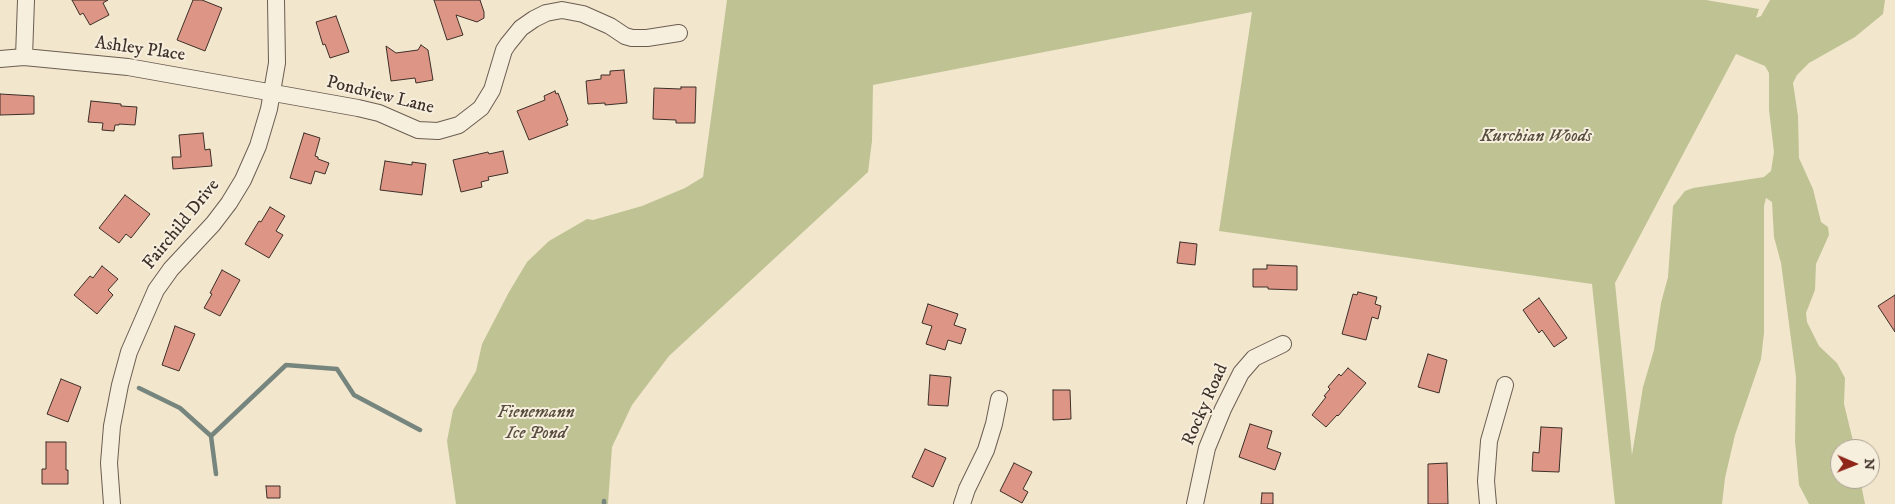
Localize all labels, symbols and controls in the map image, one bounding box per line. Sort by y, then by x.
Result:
street label: Ashley Place [94,33,186,67]
street label: Pondview Lane [324,72,436,120]
park label: Kurchian Woods [1480,126,1592,148]
street label: Fairchild Drive [139,176,225,274]
street label: Rocky Road [1178,361,1234,449]
park label: Fienemann Ice Pond [497,402,575,444]
north arrow [1830,439,1880,489]
text: N [1860,458,1878,470]

